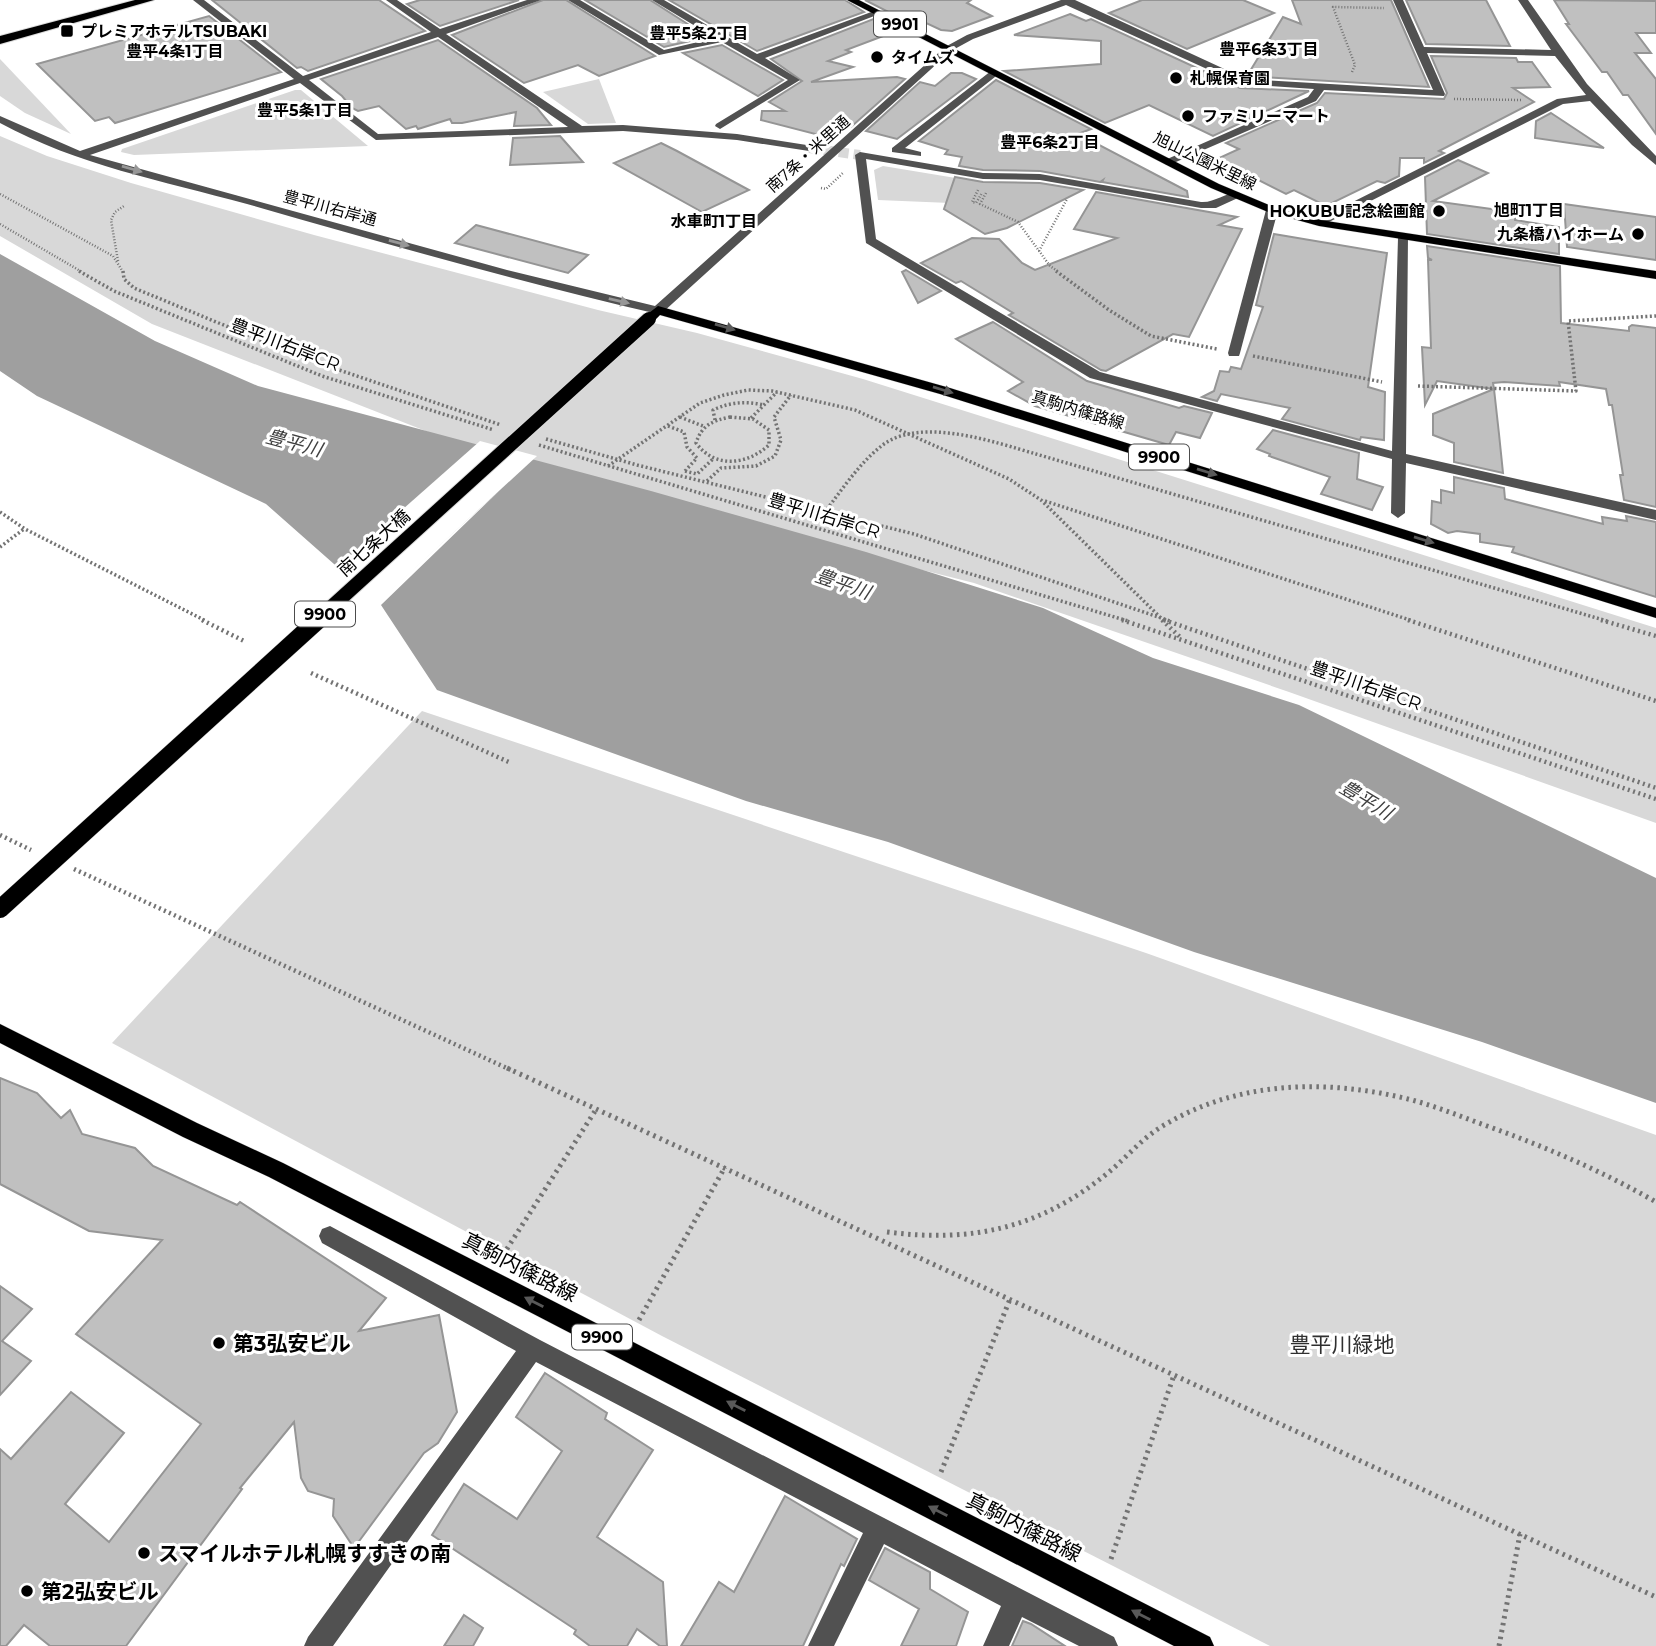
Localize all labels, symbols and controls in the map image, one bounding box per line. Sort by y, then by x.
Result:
road number: 9901 [874,12,926,36]
place label: プレミアホテルTSUBAKI [81,22,267,41]
marker: プレミアホテルTSUBAKI [59,23,75,39]
district label: 豊平5条2丁目 [650,24,748,43]
district label: 豊平6条3丁目 [1219,40,1319,59]
district label: 豊平4条1丁目 [126,42,224,61]
place label: タイムズ [891,48,955,67]
marker: タイムズ [869,49,885,65]
place label: 札幌保育園 [1190,69,1270,88]
marker: 札幌保育園 [1168,70,1184,86]
district label: 豊平5条1丁目 [257,101,353,120]
place label: ファミリーマート [1202,107,1330,126]
marker: ファミリーマート [1180,108,1196,124]
street label: 南7条・米里通 [762,112,854,196]
street label: 旭山公園米里線 [1150,128,1260,194]
district label: 豊平6条2丁目 [1000,133,1100,152]
one-way arrow [122,165,143,175]
street label: 豊平川右岸通 [281,186,379,230]
district label: 旭町1丁目 [1494,201,1564,220]
place label: HOKUBU記念絵画館 [1269,202,1425,221]
marker: HOKUBU記念絵画館 [1431,203,1447,219]
district label: 水車町1丁目 [671,212,757,231]
place label: 九条橋ハイホーム [1497,225,1624,244]
marker: 九条橋ハイホーム [1630,226,1646,242]
one-way arrow [388,238,410,249]
one-way arrow [608,296,630,307]
street label: 豊平川右岸CR [227,314,343,376]
one-way arrow [714,322,735,332]
one-way arrow [933,386,954,396]
street label: 真駒内篠路線 [1029,387,1127,433]
water label: 豊平川 [263,425,326,462]
road number: 9900 [1129,445,1189,470]
one-way arrow [1197,467,1218,478]
street label: 豊平川右岸CR [765,489,883,543]
street label: 南七条大橋 [333,505,415,581]
one-way arrow [1414,535,1435,546]
water label: 豊平川 [812,564,876,605]
road number: 9900 [295,601,355,626]
street label: 豊平川右岸CR [1308,657,1424,715]
water label: 豊平川 [1336,775,1398,826]
street label: 真駒内篠路線 [458,1227,582,1307]
one-way arrow [524,1297,544,1308]
road number: 9900 [572,1324,632,1350]
place label: 第3弘安ビル [233,1331,350,1356]
park label: 豊平川緑地 [1290,1332,1395,1357]
marker: 第3弘安ビル [211,1335,227,1351]
one-way arrow [726,1401,746,1412]
street label: 真駒内篠路線 [962,1487,1086,1567]
one-way arrow [928,1505,948,1516]
place label: スマイルホテル札幌すすきの南 [158,1541,451,1566]
marker: スマイルホテル札幌すすきの南 [136,1545,152,1561]
place label: 第2弘安ビル [41,1579,158,1604]
marker: 第2弘安ビル [19,1583,35,1599]
one-way arrow [1131,1609,1151,1620]

